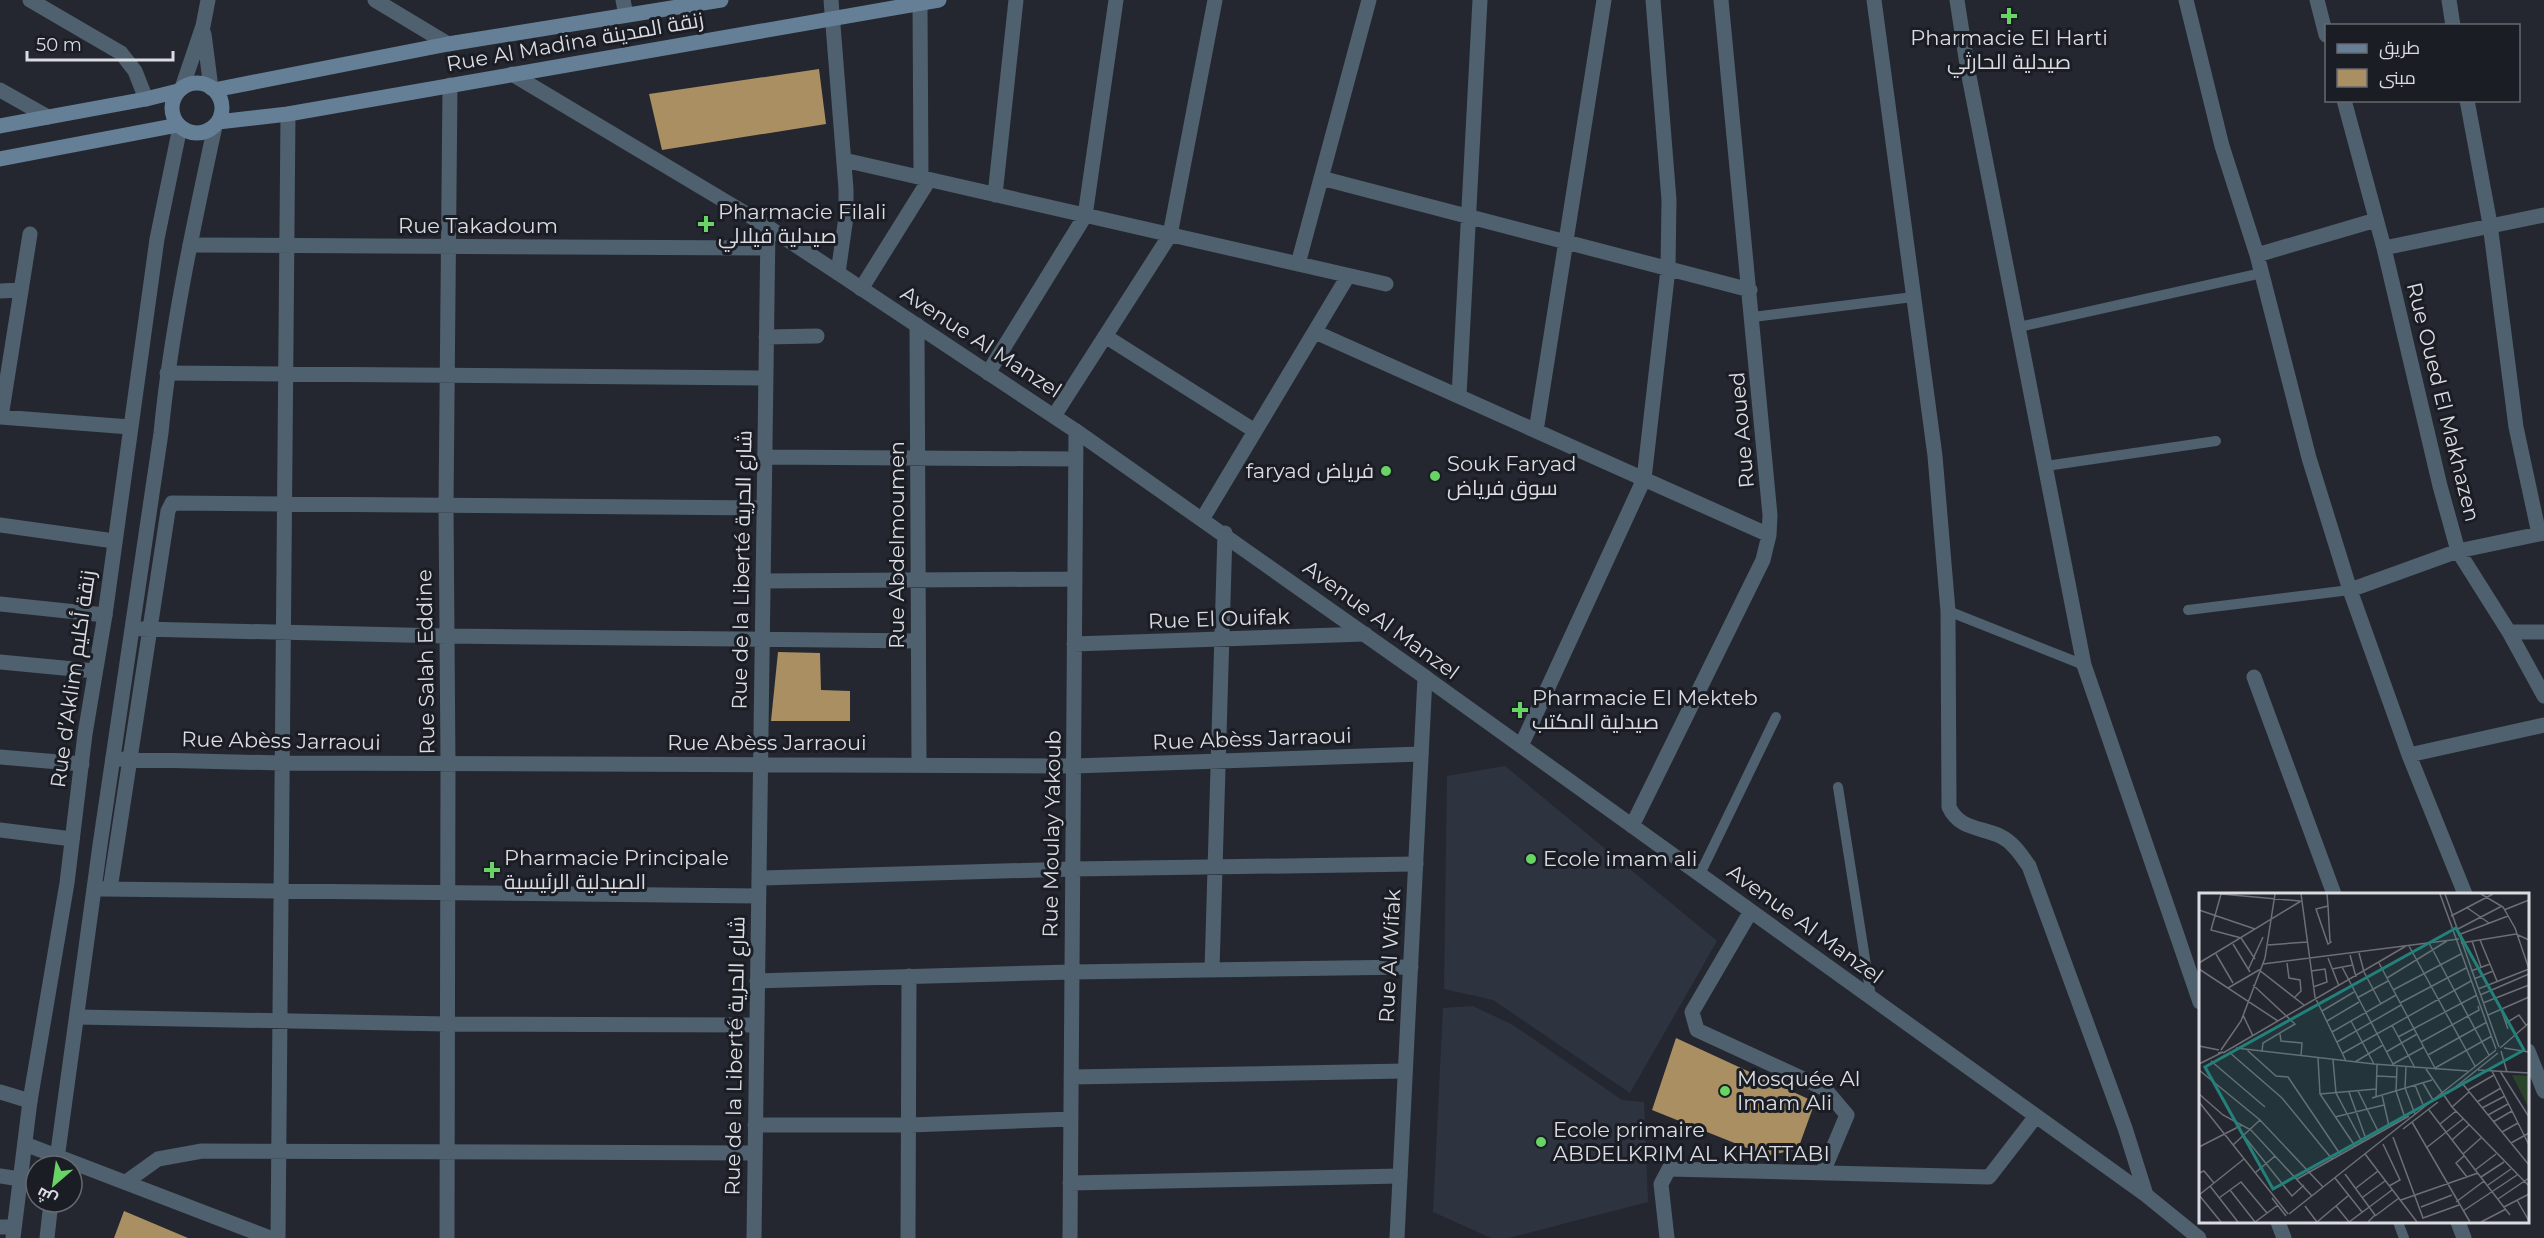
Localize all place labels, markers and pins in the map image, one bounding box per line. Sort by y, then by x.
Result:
marker: Pharmacie El Harti صيدلية الحارثي [2002,9,2016,23]
place label: Pharmacie El Harti صيدلية الحارثي [1910,25,2108,78]
place label: Pharmacie Filali صيدلية فيلالي [718,199,886,252]
marker: Pharmacie Filali صيدلية فيلالي [699,217,713,231]
place label: Souk Faryad سوق فرياض [1447,451,1576,501]
place label: faryad فرياض [1246,458,1374,484]
marker: faryad فرياض [1379,464,1393,478]
marker: Souk Faryad سوق فرياض [1428,469,1442,483]
place label: Pharmacie El Mekteb صيدلية المكتب [1532,685,1758,734]
marker: Pharmacie El Mekteb صيدلية المكتب [1513,703,1527,717]
place label: Pharmacie Principale الصيدلية الرئيسية [504,845,729,894]
place label: Ecole imam ali [1543,846,1697,871]
marker: Ecole imam ali [1524,852,1538,866]
marker: Pharmacie Principale الصيدلية الرئيسية [485,863,499,877]
place label: Mosquée Al Imam Ali [1737,1066,1860,1115]
marker: Mosquée Al Imam Ali [1718,1084,1732,1098]
place label: Ecole primaire ABDELKRIM AL KHATTABI [1553,1117,1830,1166]
marker: Ecole primaire ABDELKRIM AL KHATTABI [1534,1135,1548,1149]

